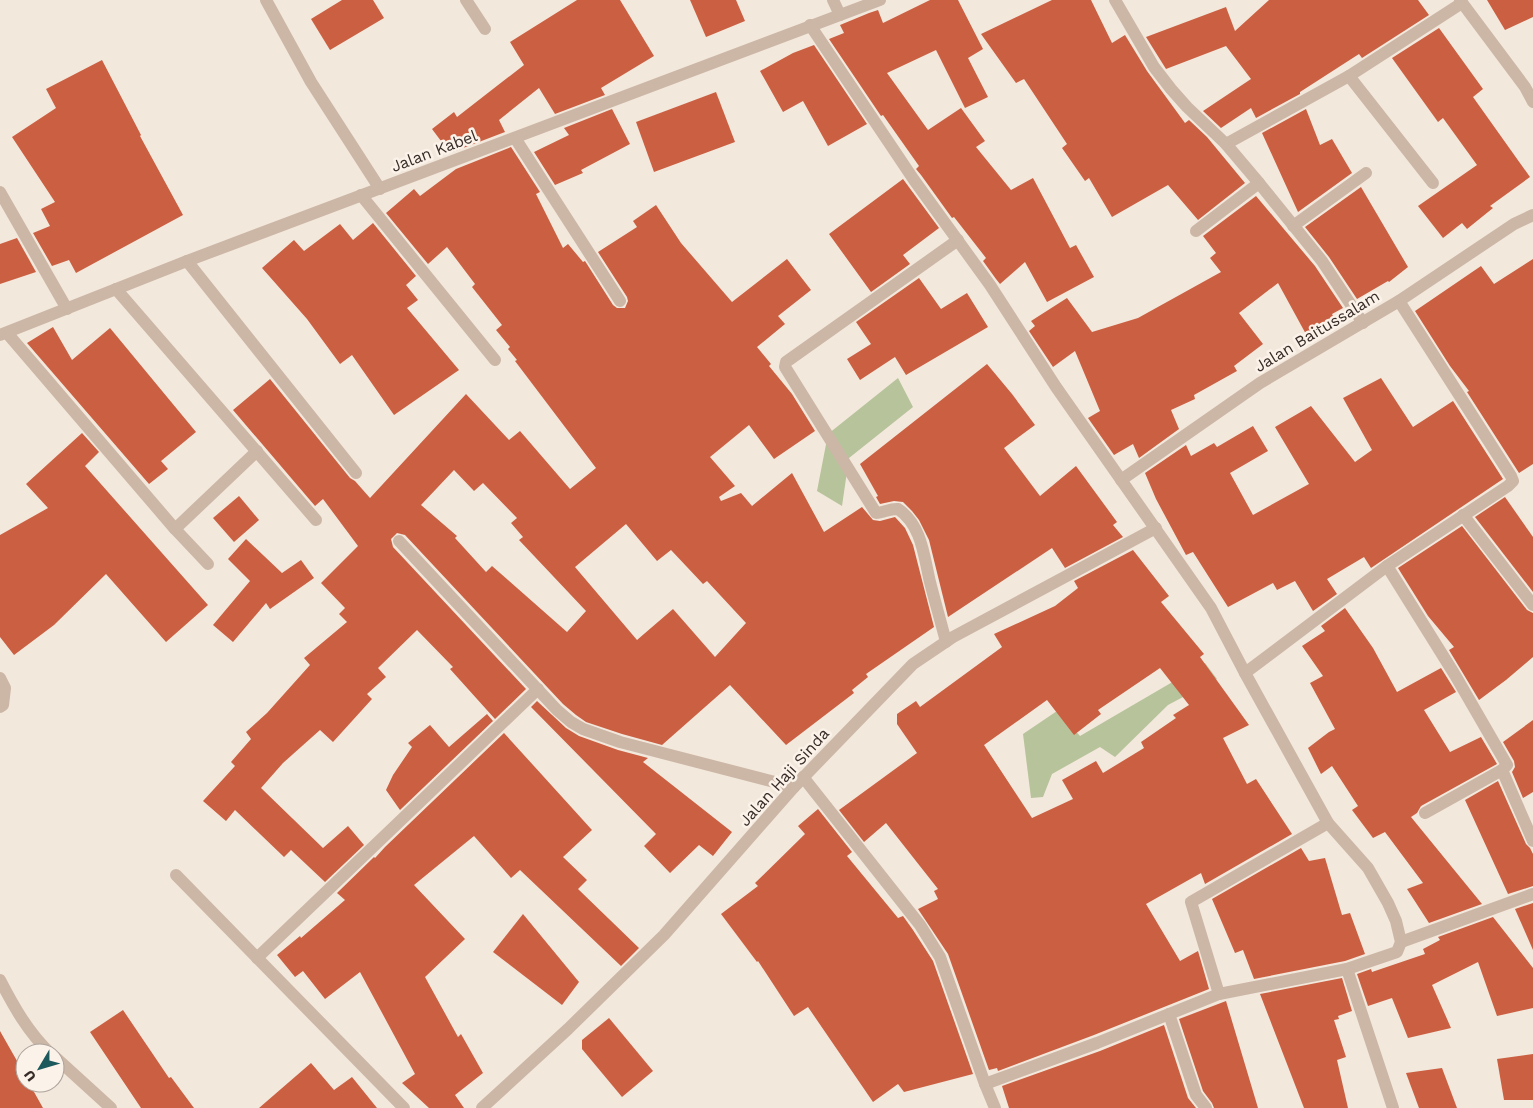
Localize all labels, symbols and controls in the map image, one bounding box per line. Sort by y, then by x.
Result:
street label: Jalan Kabel [388,126,480,176]
street label: Jalan Baitussalam [1251,286,1383,376]
street label: Jalan Haji Sinda [735,724,833,830]
north arrow [15,1043,65,1093]
text: U [20,1067,39,1085]

